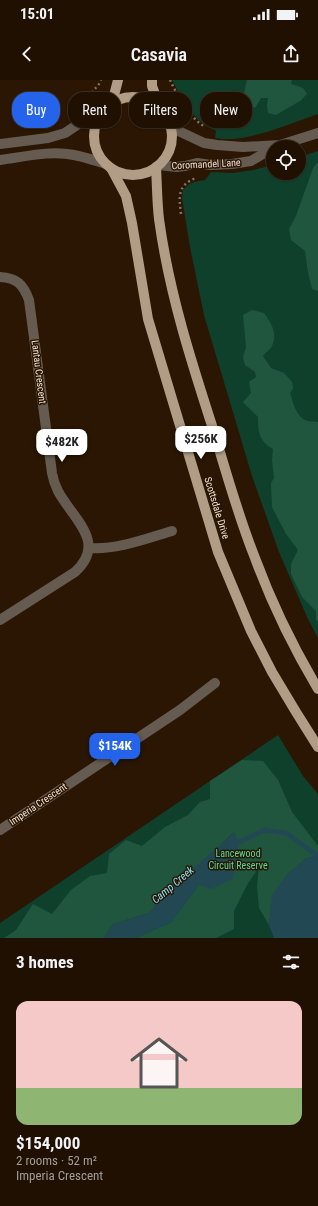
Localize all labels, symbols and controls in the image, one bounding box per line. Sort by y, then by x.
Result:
text: 15:01 [20,5,54,23]
icon: back [16,43,38,65]
icon: share [280,43,302,65]
text: Casavia [131,44,187,65]
chip: Buy [12,92,60,128]
chip: Rent [68,92,121,128]
chip: Filters [129,92,192,128]
chip: New [200,92,252,128]
map controls [266,140,306,180]
button: locate [266,140,306,180]
street label: Coromandel Lane [171,157,241,171]
street label: Lantau Crescent [30,339,48,405]
pin: $256K [173,426,229,460]
pin: $482K [34,429,90,463]
text: $256K [184,431,218,446]
text: $482K [45,434,79,449]
street label: Scottsdale Drive [202,476,232,541]
pin: $154K [87,733,143,767]
text: $154K [98,738,132,753]
street label: Imperia Crescent [7,781,69,827]
park label: Lancewood Circuit Reserve [208,848,268,871]
water label: Camp Creek [149,864,197,906]
icon: filters [280,951,302,973]
text: 3 homes [16,952,74,972]
icon: home [123,1027,195,1099]
text: $154,000 [16,1133,80,1153]
text: 2 rooms · 52 m² [16,1153,97,1168]
text: Imperia Crescent [16,1168,103,1183]

